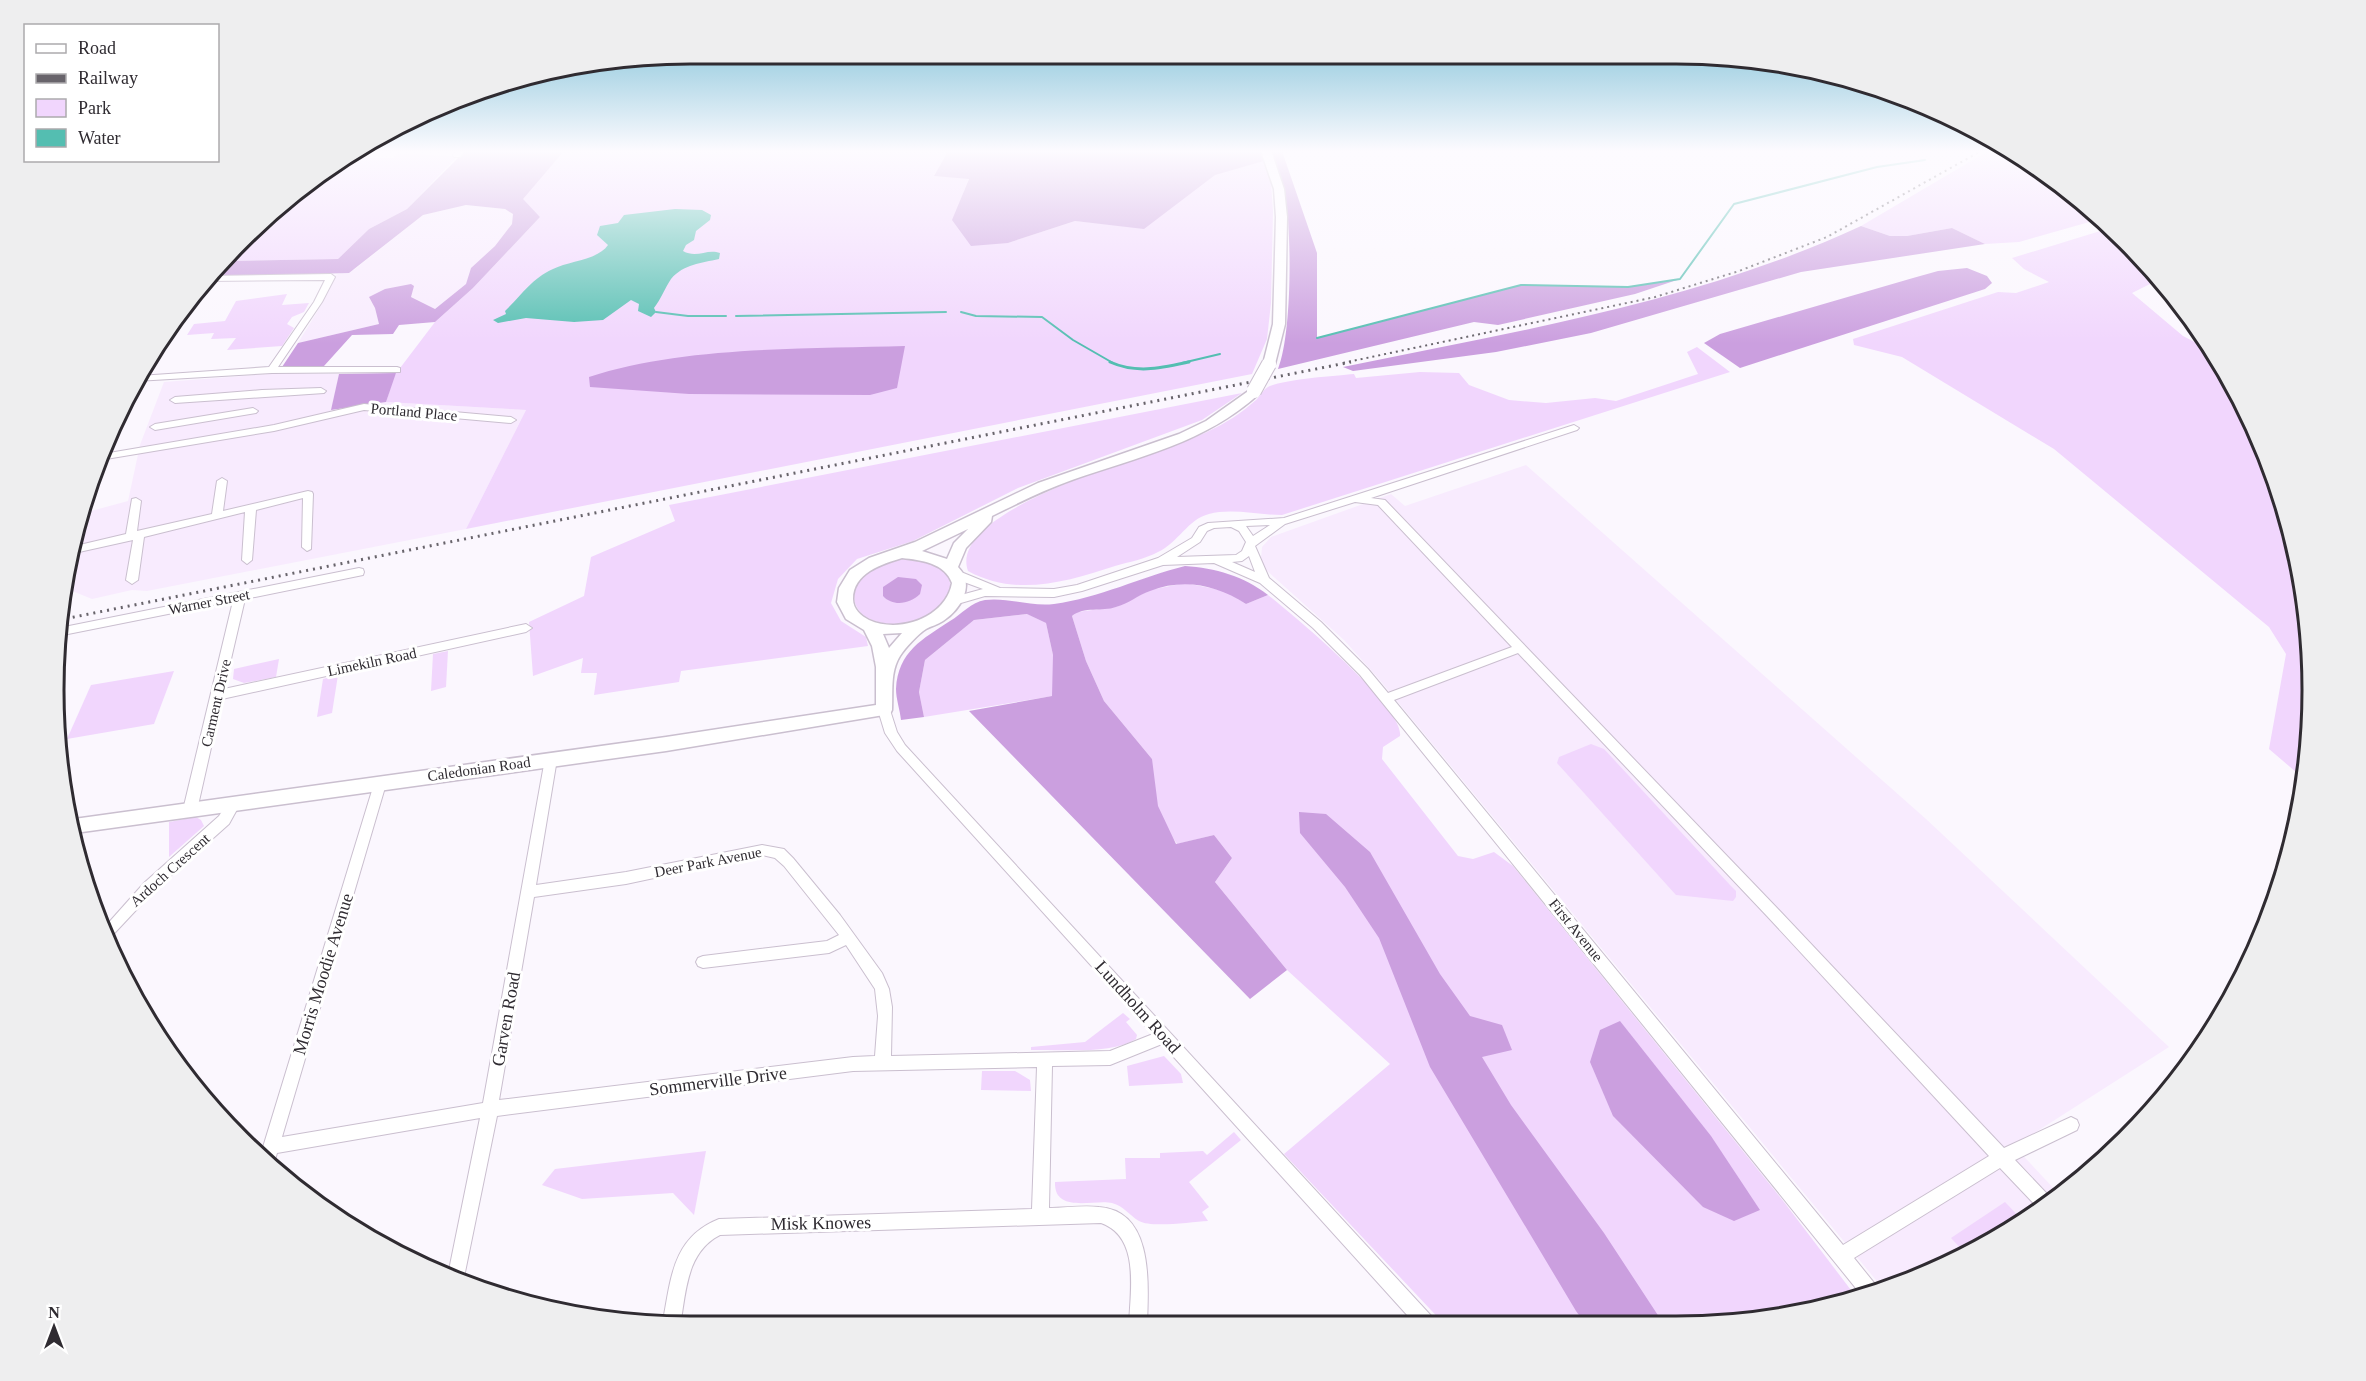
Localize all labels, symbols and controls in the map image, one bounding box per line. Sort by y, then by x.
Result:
legend [24,24,219,162]
text: Road [78,38,116,58]
text: Railway [78,68,138,88]
text: Park [78,98,111,118]
text: Water [78,128,121,148]
street label: Portland Place [370,400,458,424]
street label: Warner Street [167,586,252,618]
street label: Limekiln Road [326,645,418,679]
street label: Carment Drive [198,657,234,748]
street label: Caledonian Road [427,754,532,784]
street label: Ardoch Crescent [127,830,214,910]
street label: Deer Park Avenue [653,844,763,880]
street label: Morris Moodie Avenue [289,891,357,1057]
street label: First Avenue [1546,895,1606,965]
street label: Lundholm Road [1091,957,1185,1057]
street label: Garven Road [488,970,524,1068]
street label: Sommerville Drive [648,1063,788,1099]
street label: Misk Knowes [771,1212,871,1234]
north arrow [24,1297,84,1357]
text: N [48,1304,60,1321]

